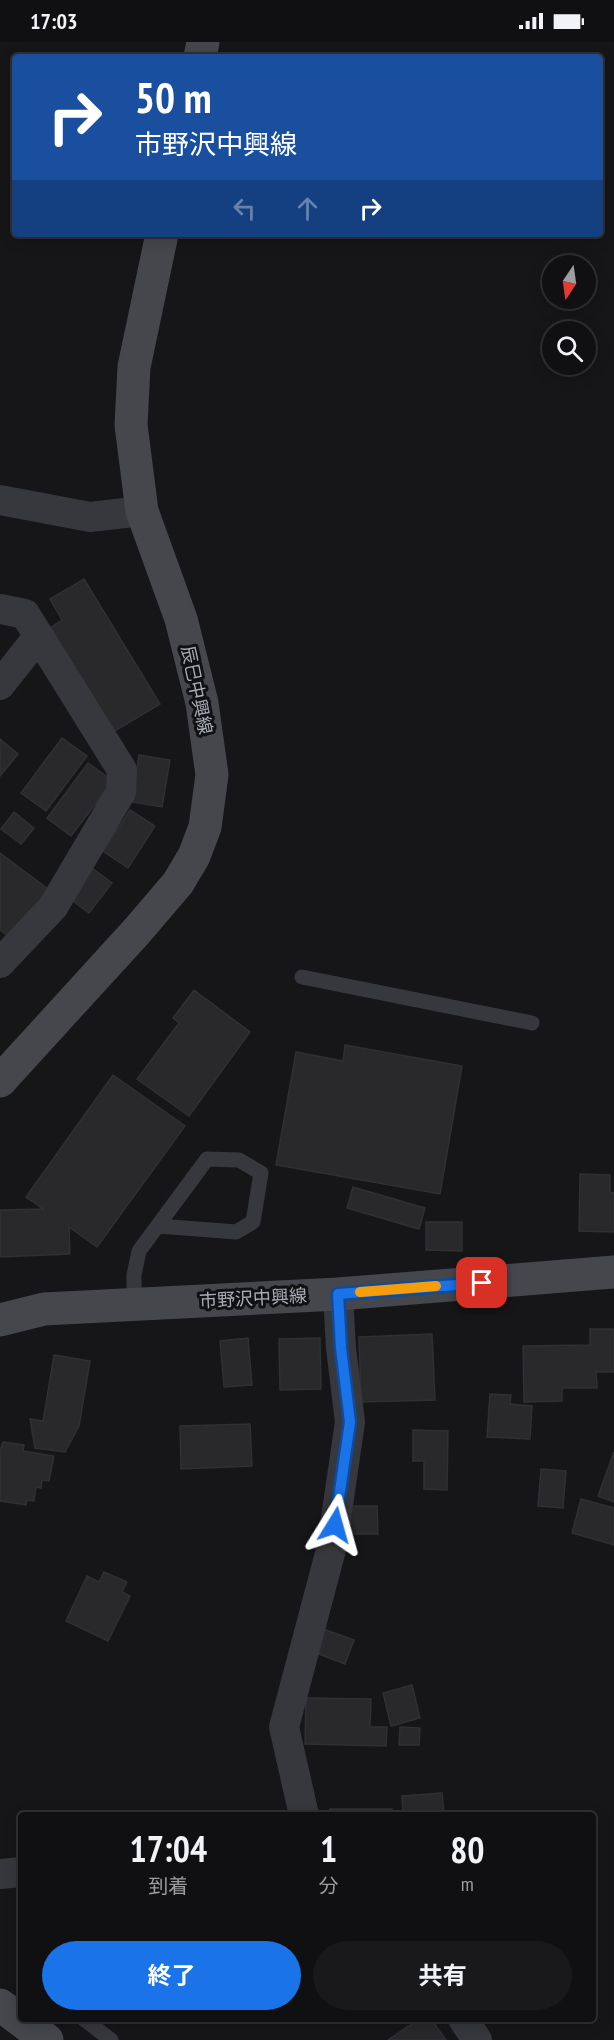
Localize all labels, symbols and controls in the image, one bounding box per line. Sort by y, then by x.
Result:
text: 17:03 [30,7,78,35]
text: 50 m [135,70,212,125]
icon: right [36,78,114,156]
text: 市野沢中興線 [135,127,297,161]
icon: left [228,192,261,225]
icon: ahead [291,192,324,225]
icon: right [354,192,387,225]
north arrow [542,255,596,309]
map controls [542,255,596,375]
button: search [542,321,596,375]
street label: 辰巳中興線 [176,644,218,736]
pin [456,1257,507,1308]
icon: arrive [465,1266,498,1299]
street label: 市野沢中興線 [198,1284,308,1312]
position arrow [303,1493,367,1557]
text: 17:04 [129,1825,207,1872]
text: 1 [320,1825,337,1872]
text: 80 [450,1826,485,1873]
text: m [461,1871,474,1897]
text: 到着 [148,1873,188,1899]
text: 分 [319,1873,339,1899]
button: 終了 [42,1941,301,2010]
button: 共有 [313,1941,572,2010]

